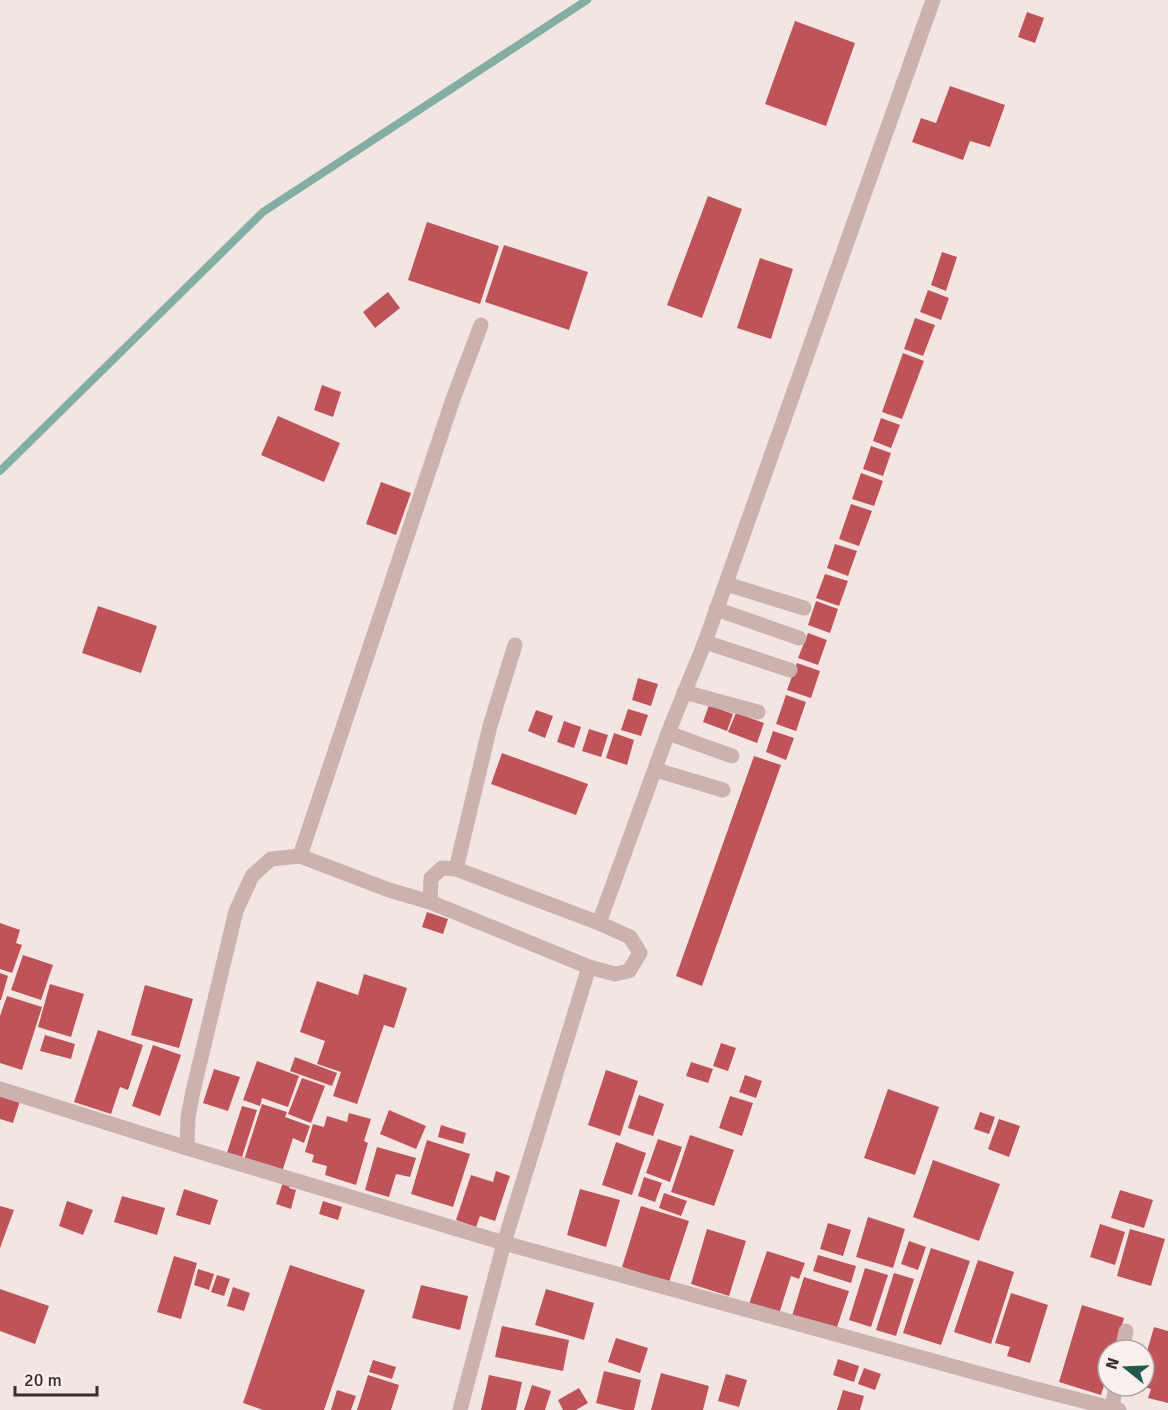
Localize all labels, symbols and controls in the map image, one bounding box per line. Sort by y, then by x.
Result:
north arrow [1096,1338,1156,1398]
text: N [1101,1355,1124,1372]
scale bar [15,1359,98,1397]
text: 20 m [24,1369,62,1391]

